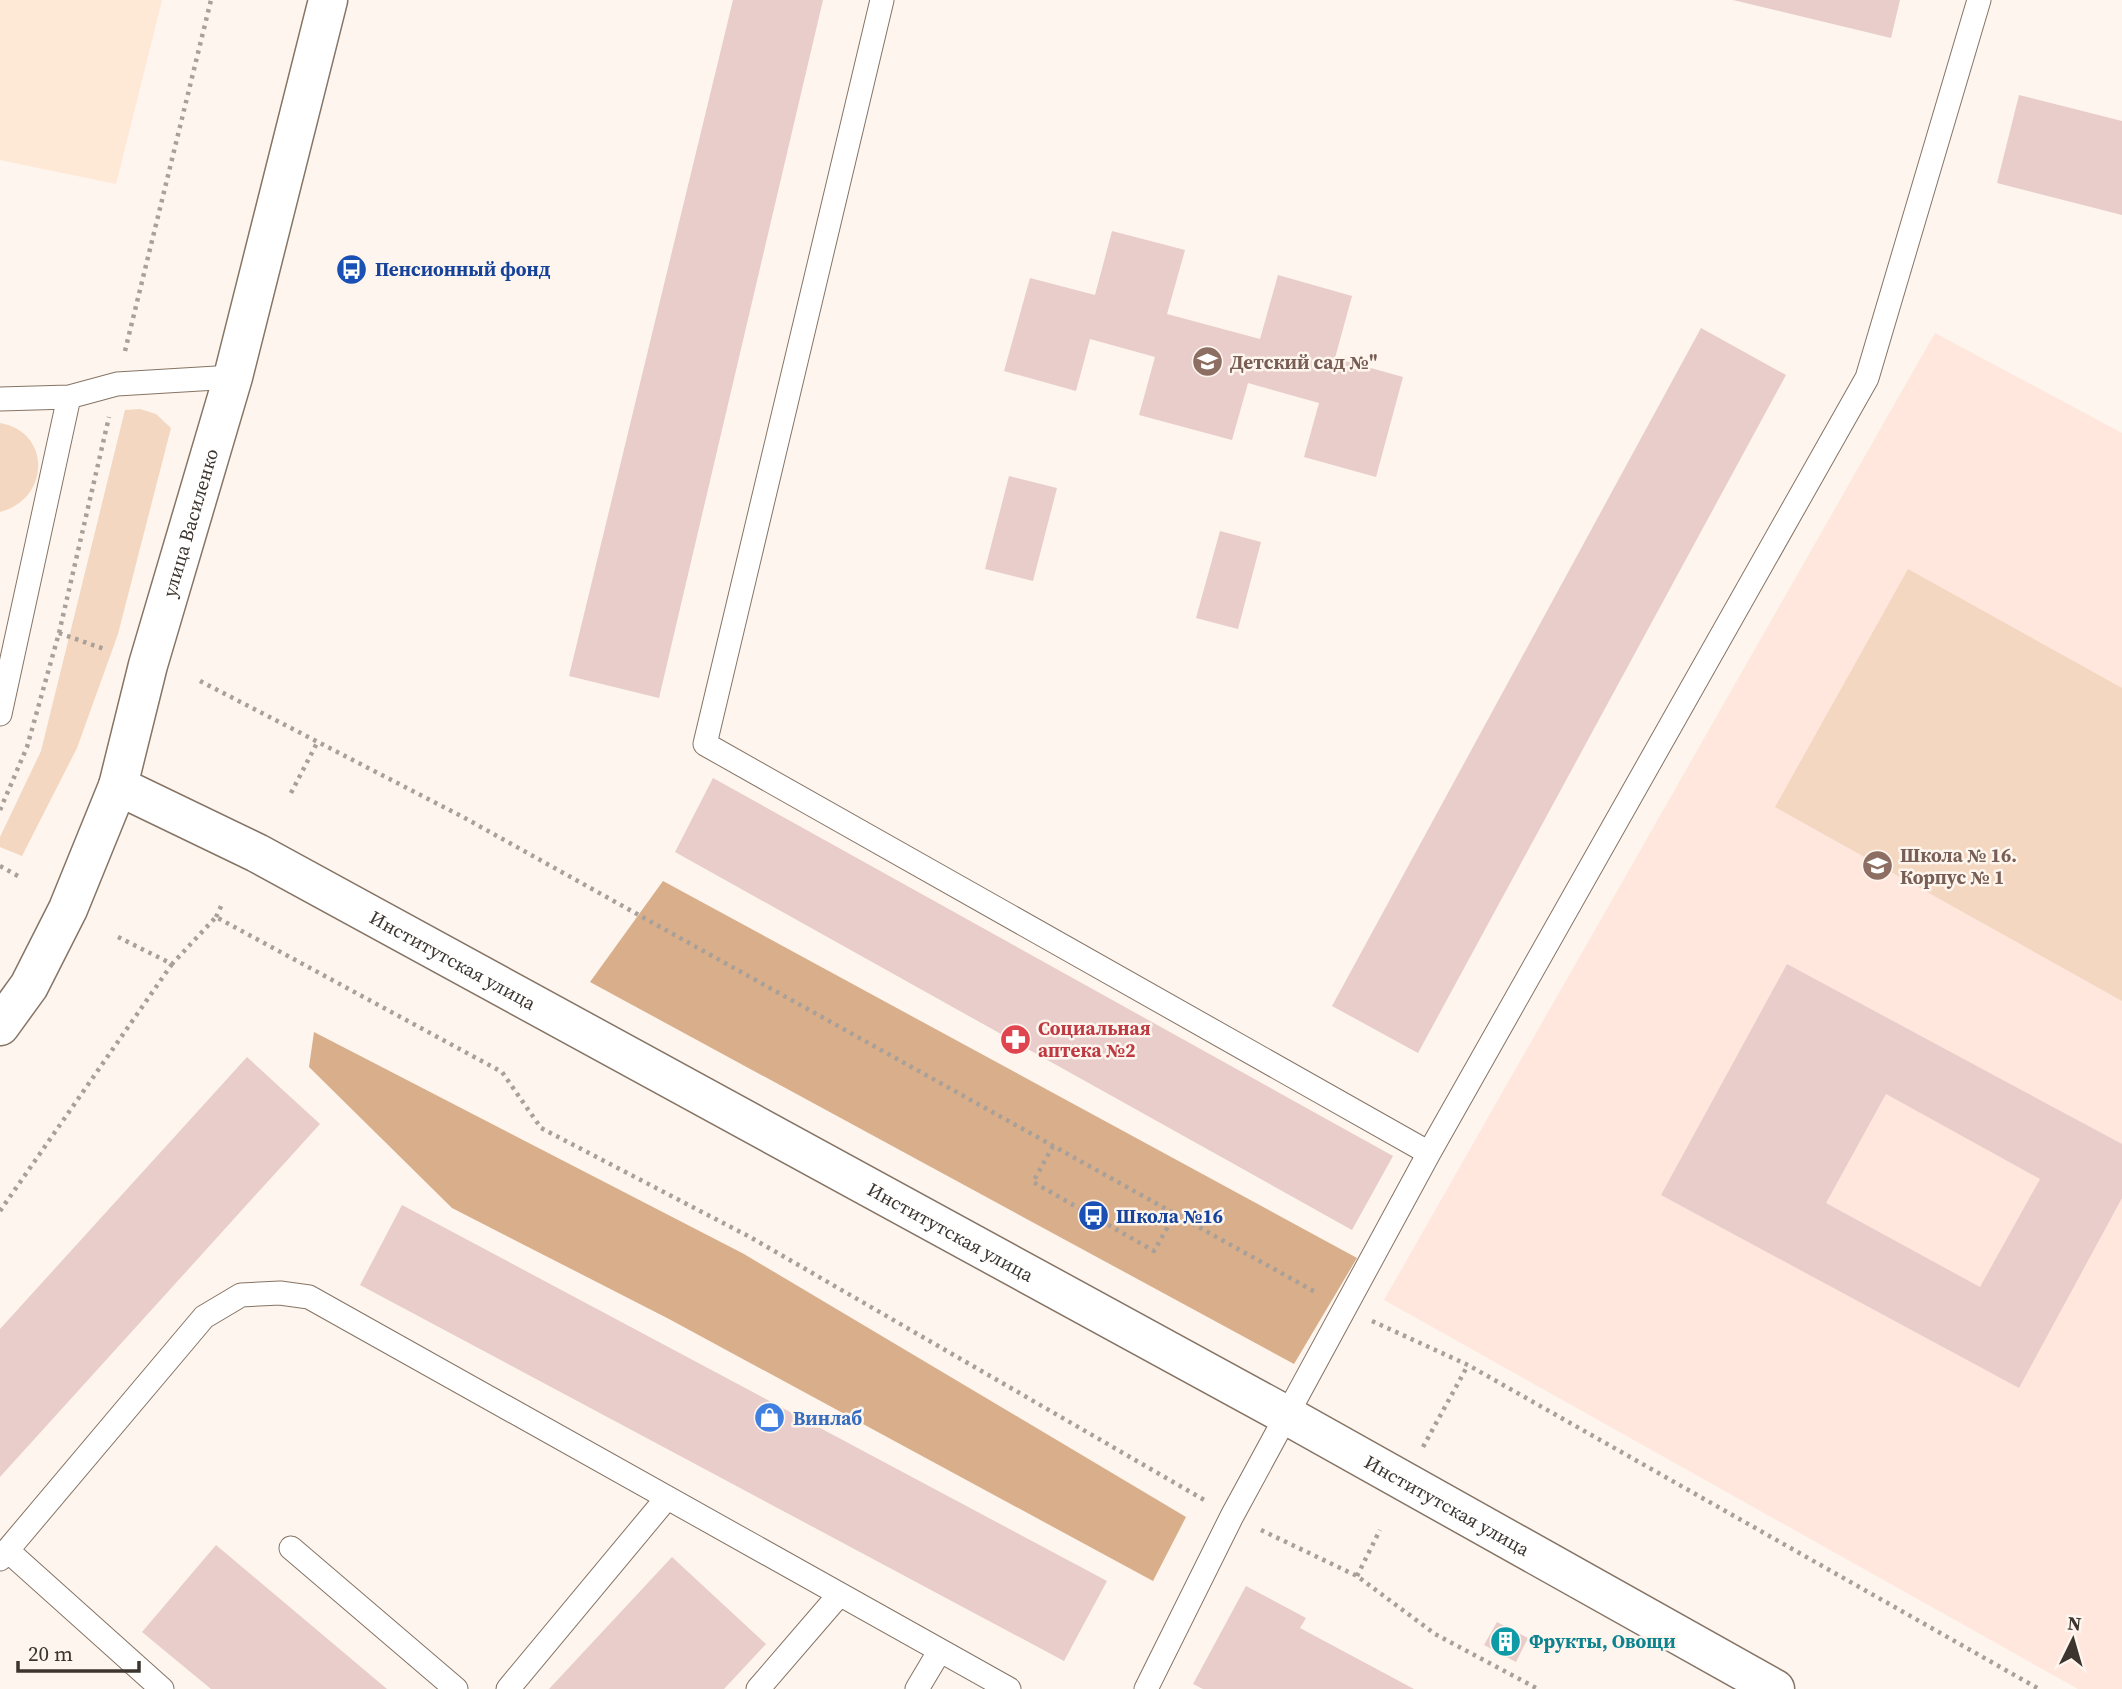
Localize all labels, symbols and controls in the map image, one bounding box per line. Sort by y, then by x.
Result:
bus stop icon: Пенсионный фонд [335,252,369,286]
place label: Пенсионный фонд [375,256,551,282]
school or university icon: Детский сад №" [1190,345,1224,379]
place label: Детский сад №" [1230,349,1377,375]
street label: улица Василенко [156,445,224,600]
place label: Школа № 16. Корпус № 1 [1900,842,2017,890]
school or university icon: Школа № 16. Корпус № 1 [1860,849,1894,883]
street label: Институтская улица [365,904,541,1016]
place label: Социальная аптека №2 [1038,1015,1151,1063]
pharmacy icon: Социальная аптека №2 [998,1022,1032,1056]
street label: Институтская улица [863,1176,1039,1288]
bus stop icon: Школа №16 [1076,1199,1110,1233]
place label: Школа №16 [1116,1203,1223,1229]
shop icon: Винлаб [753,1401,787,1435]
place label: Винлаб [793,1405,862,1431]
street label: Институтская улица [1360,1449,1535,1562]
north arrow [2038,1605,2108,1675]
text: N [2066,1610,2083,1637]
building icon: Фрукты, Овощи [1489,1624,1523,1658]
place label: Фрукты, Овощи [1529,1628,1676,1654]
scale bar [18,1630,138,1674]
text: 20 m [28,1639,73,1668]

